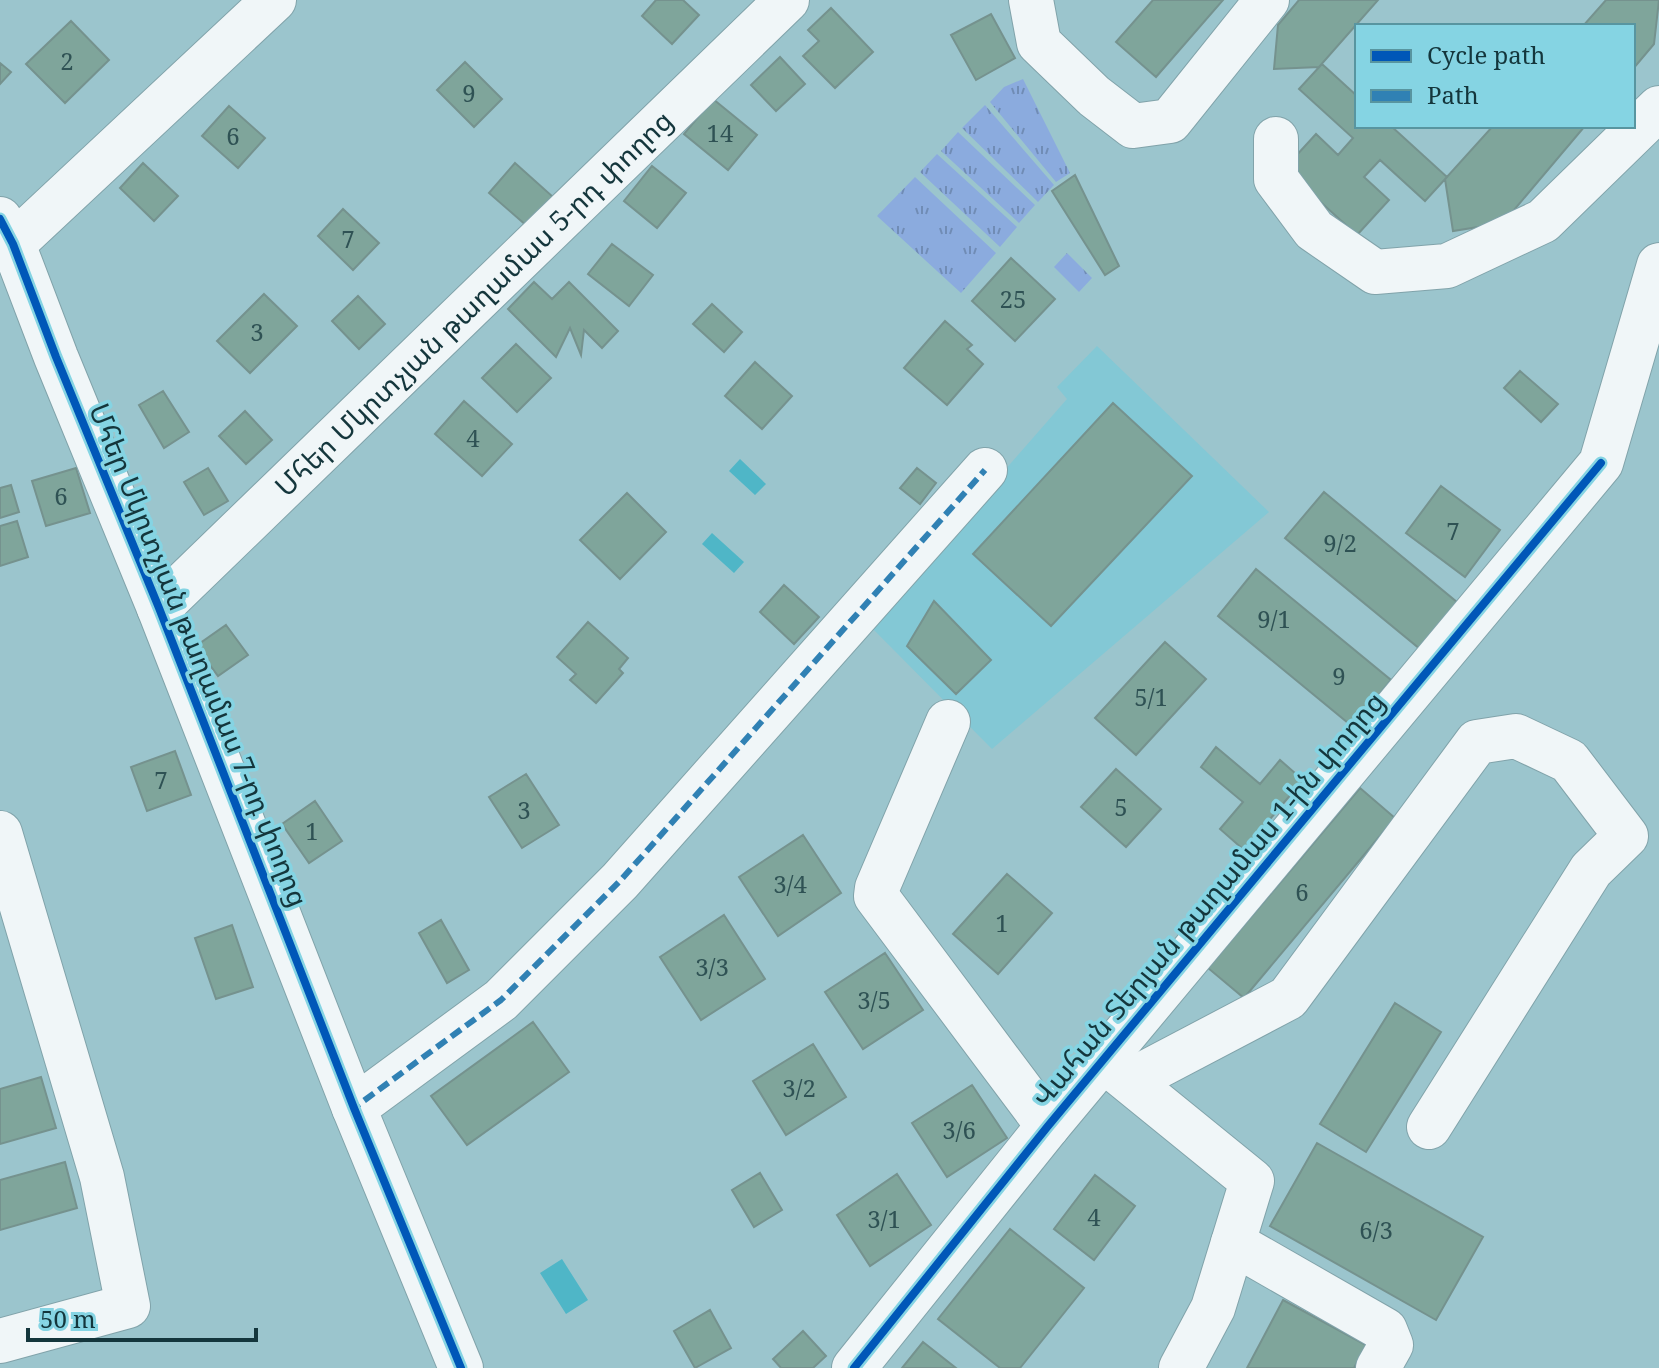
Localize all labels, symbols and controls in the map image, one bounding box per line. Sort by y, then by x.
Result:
legend [1355,24,1635,128]
text: Cycle path [1427,38,1546,71]
house number: 2 [60,44,74,77]
house number: 9 [462,76,476,109]
text: Path [1427,78,1479,111]
street label: Մհեր Մկրտչյան թաղամաս 5-րդ փողոց [266,101,680,504]
house number: 14 [707,116,734,149]
house number: 6 [226,119,240,152]
house number: 7 [341,222,355,255]
house number: 25 [1000,282,1026,315]
house number: 3 [250,315,264,348]
street label: Մհեր Մկրտչյան թաղամաս 7-րդ փողոց [82,398,316,912]
house number: 4 [466,421,480,454]
house number: 6 [54,479,68,512]
house number: 7 [1446,514,1460,547]
house number: 9/2 [1323,526,1357,559]
house number: 9/1 [1257,602,1291,635]
house number: 9 [1332,659,1346,692]
house number: 5/1 [1134,680,1168,713]
street label: Վահան Տերյան թաղամաս 1-ին փողոց [1022,683,1392,1114]
house number: 7 [154,767,168,795]
house number: 5 [1114,790,1128,823]
house number: 3 [517,793,531,826]
house number: 1 [305,814,319,847]
house number: 3/4 [773,867,807,900]
house number: 6 [1295,875,1309,908]
house number: 1 [995,906,1009,939]
house number: 3/3 [695,950,729,983]
house number: 3/5 [857,983,891,1016]
house number: 3/2 [782,1071,816,1104]
house number: 3/6 [942,1113,976,1146]
house number: 4 [1087,1200,1101,1233]
house number: 3/1 [867,1202,901,1235]
house number: 6/3 [1359,1213,1393,1246]
scale bar [28,1292,256,1342]
text: 50 m [40,1302,96,1335]

